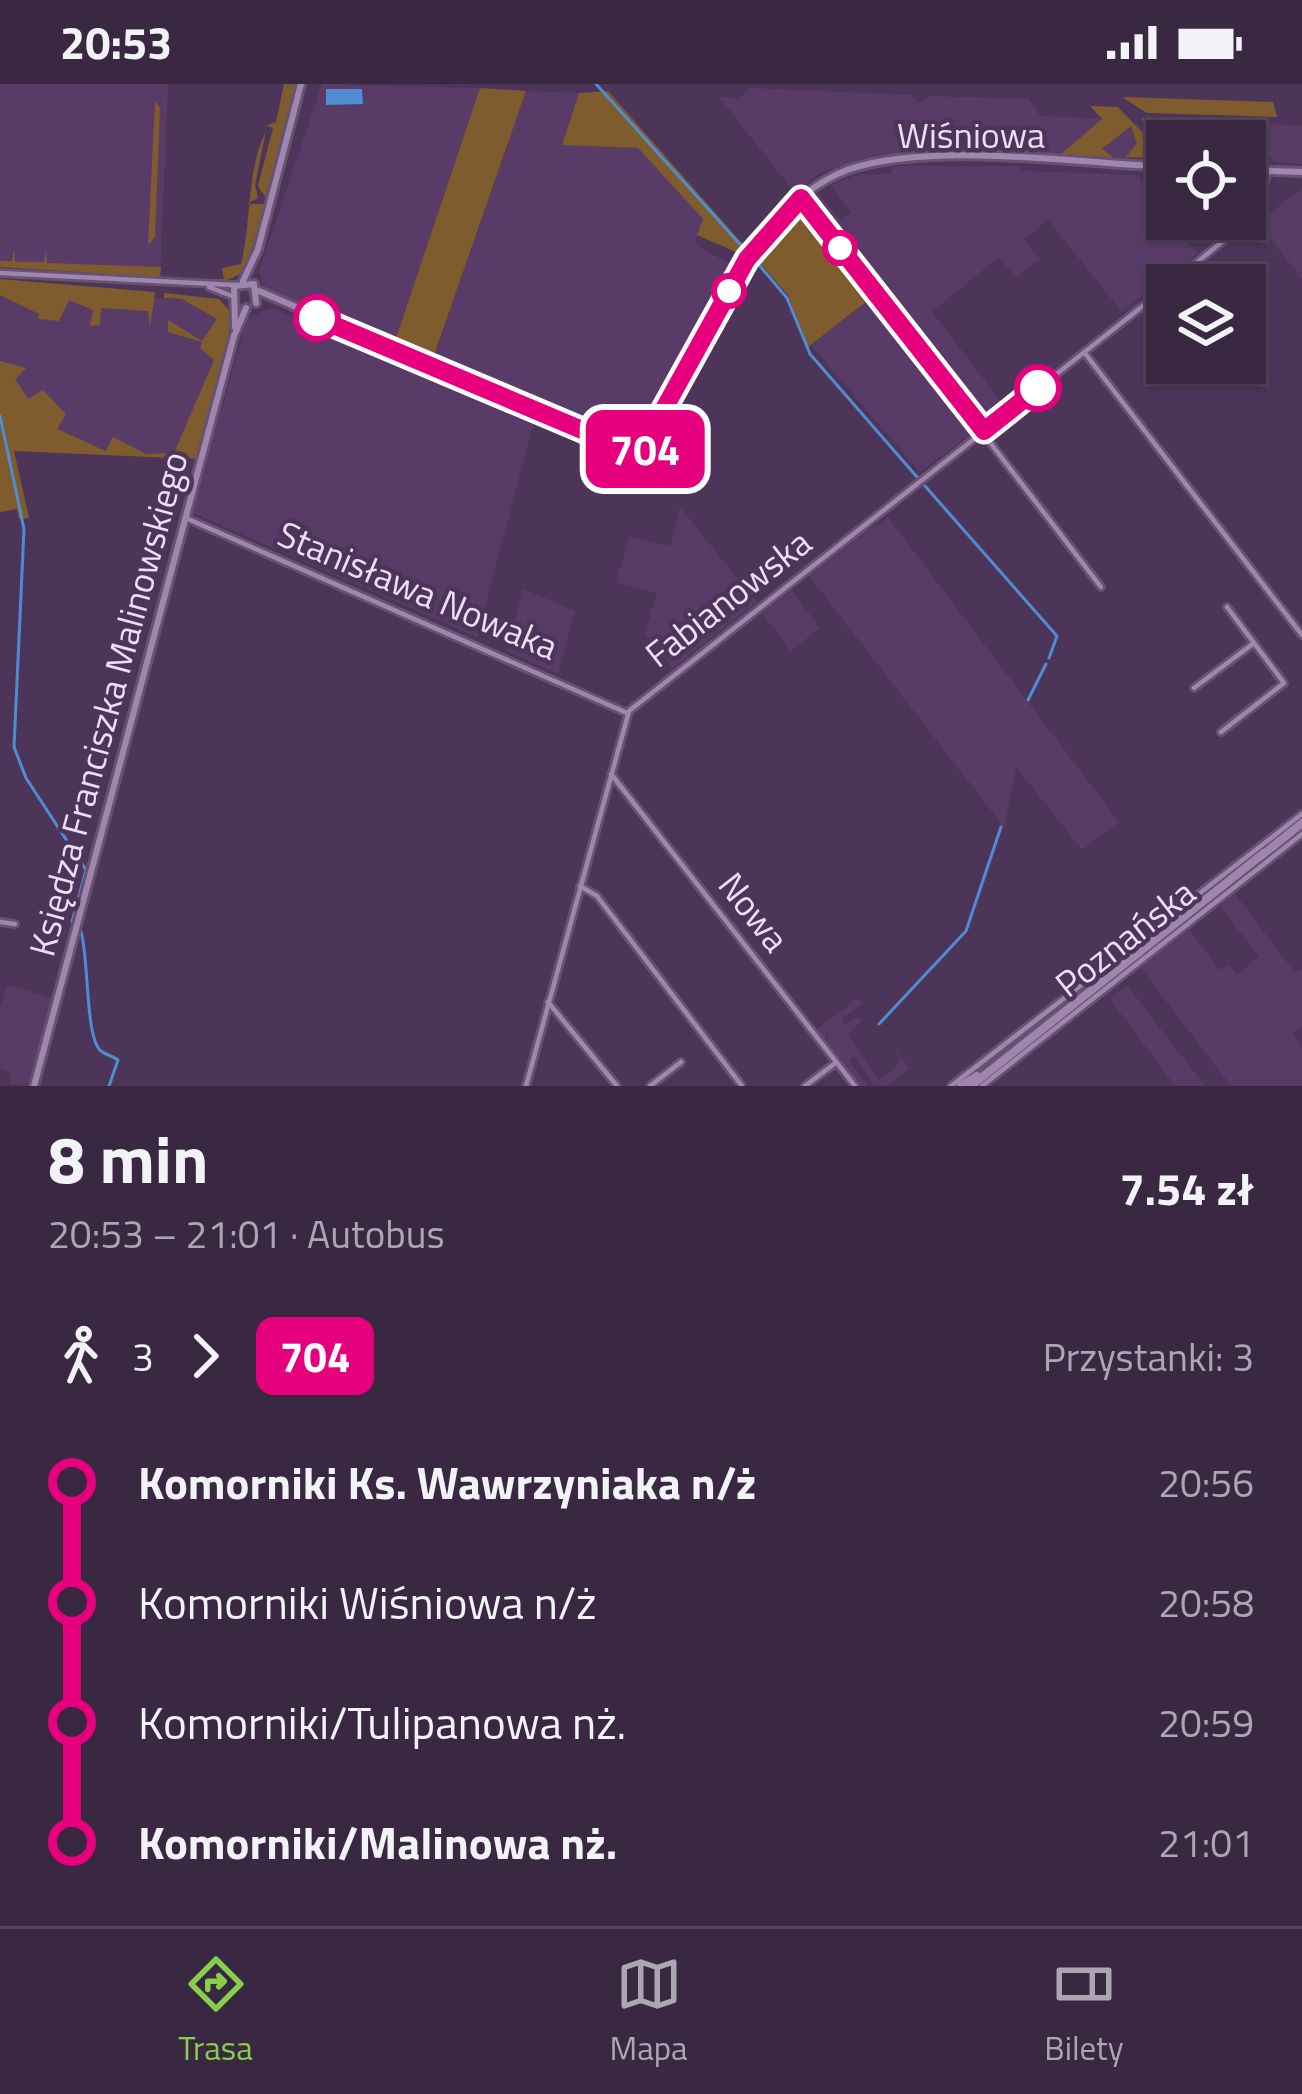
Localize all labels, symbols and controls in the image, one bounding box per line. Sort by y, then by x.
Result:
text: 20:53 [60,8,172,76]
street label: Wiśniowa [897,107,1045,162]
map controls [1146,120,1266,384]
button: locate [1146,120,1266,240]
unlabelled marker [824,232,856,264]
button: layers [1146,264,1266,384]
unlabelled marker [713,275,745,307]
unlabelled marker [295,296,339,340]
unlabelled marker [1016,366,1060,410]
line badge: 704 [576,410,714,488]
text: 704 [610,417,680,481]
street label: Księdza Franciszka Malinowskiego [14,446,201,962]
street label: Stanisława Nowaka [270,506,567,673]
street label: Fabianowska [633,515,823,680]
street label: Nowa [706,860,803,963]
street label: Poznańska [1043,865,1207,1010]
text: 8 min [48,1108,208,1209]
text: 7.54 zł [1119,1154,1254,1222]
text: 20:53 – 21:01 · Autobus [48,1204,445,1263]
icon: walk [48,1323,114,1389]
icon: forward [172,1323,238,1389]
text: 704 [280,1324,350,1388]
text: 3 [132,1327,154,1386]
text: Przystanki: 3 [1043,1327,1254,1386]
text: Komorniki Ks. Wawrzyniaka n/ż [138,1448,756,1516]
text: 20:56 [1158,1453,1254,1512]
text: Komorniki Wiśniowa n/ż [138,1568,597,1636]
text: 20:58 [1158,1573,1254,1632]
text: Komorniki/Tulipanowa nż. [138,1688,626,1756]
text: 20:59 [1158,1693,1254,1752]
text: Komorniki/Malinowa nż. [138,1808,617,1876]
text: 21:01 [1158,1813,1254,1872]
tab: Trasa [178,1951,253,2073]
tab: Mapa [609,1951,688,2073]
tab: Bilety [1044,1951,1124,2073]

